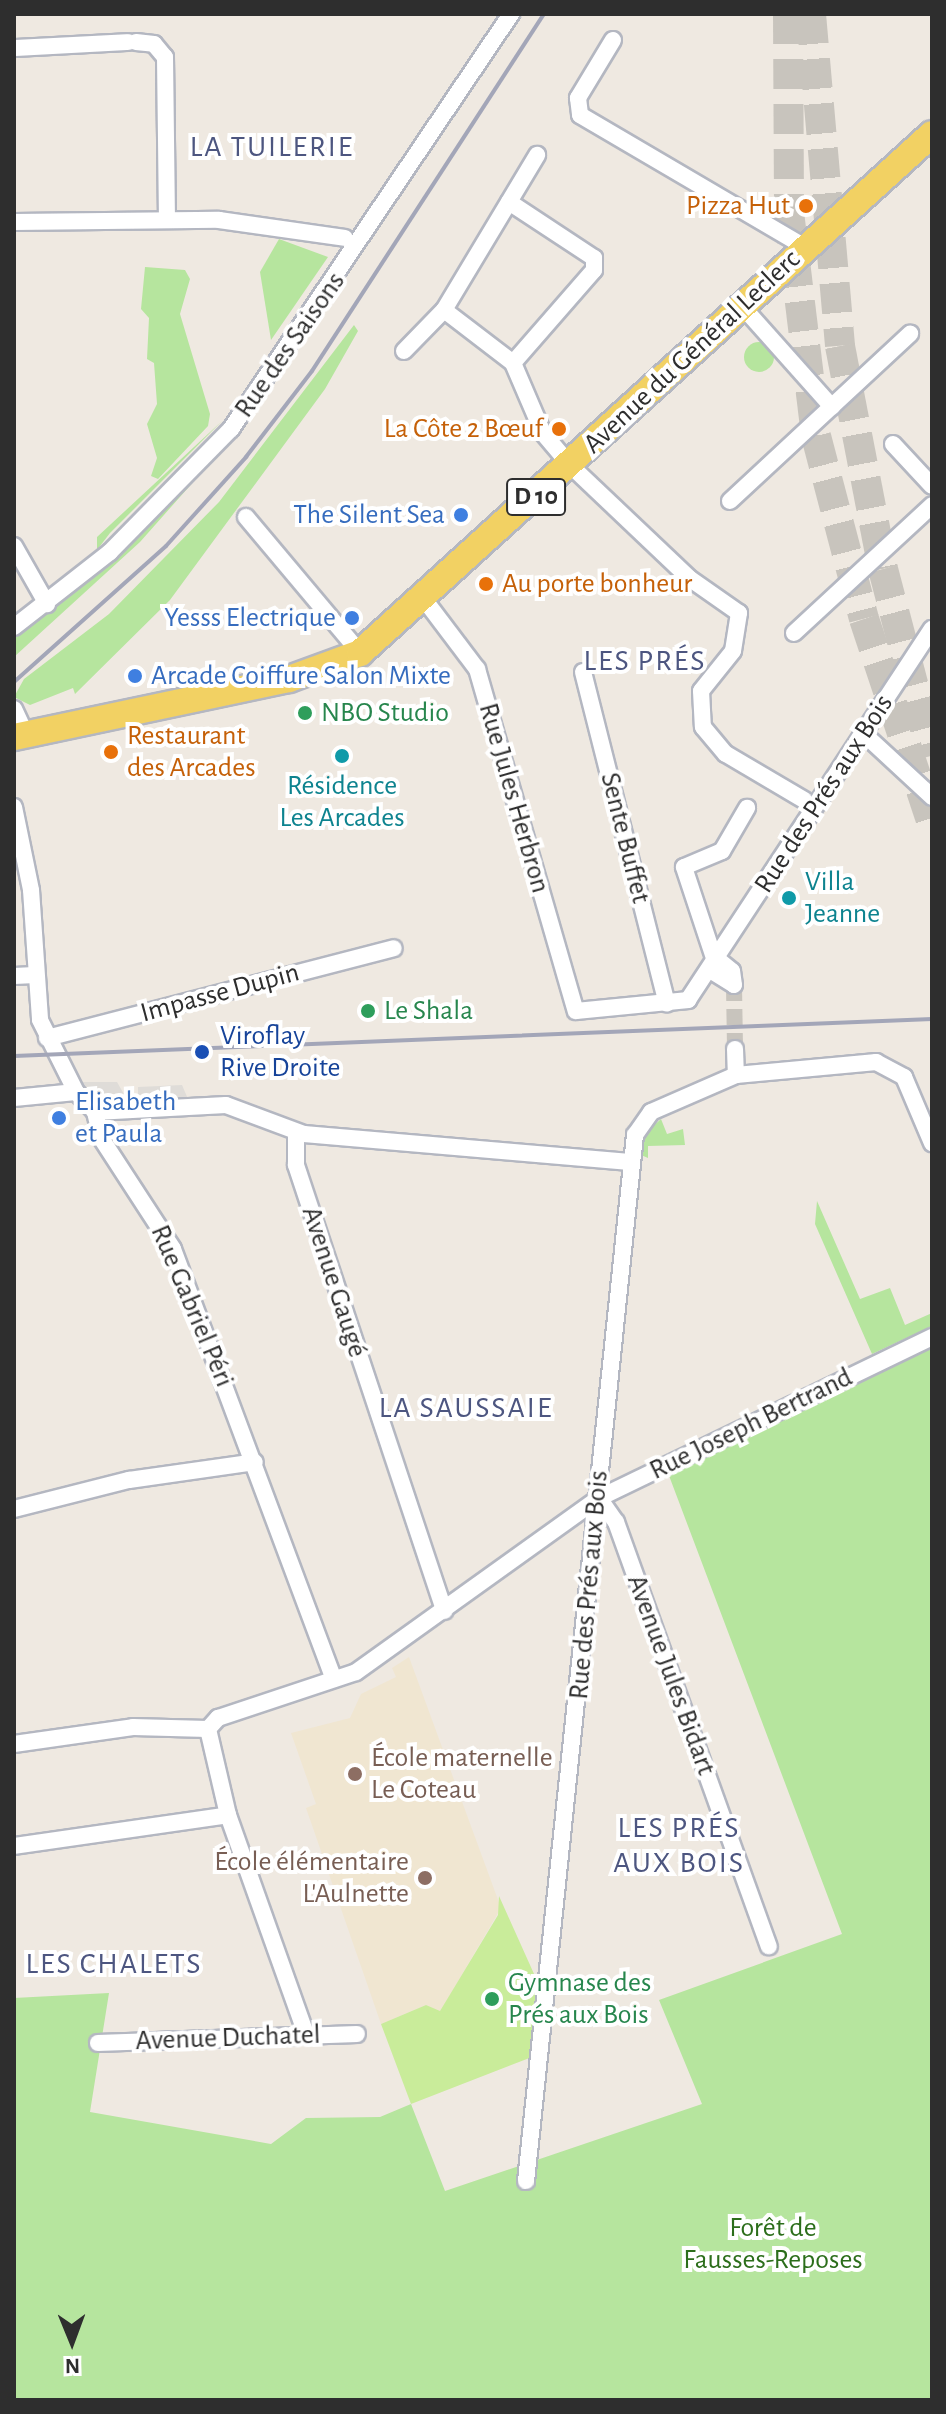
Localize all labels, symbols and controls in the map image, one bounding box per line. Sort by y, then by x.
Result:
district label: LA TUILERIE [190,129,354,165]
place label: Pizza Hut [686,189,790,223]
marker: Pizza Hut [797,197,815,215]
street label: Avenue du Général Leclerc [577,243,807,461]
street label: Rue des Saisons [227,266,353,424]
place label: La Côte 2 Bœuf [384,412,543,446]
marker: La Côte 2 Bœuf [550,420,568,438]
road number: D 10 [506,475,566,519]
place label: The Silent Sea [293,498,445,532]
marker: The Silent Sea [452,506,470,524]
place label: Au porte bonheur [502,567,692,601]
marker: Au porte bonheur [477,575,495,593]
place label: Yesss Electrique [164,601,336,635]
marker: Yesss Electrique [343,609,361,627]
district label: LES PRÉS [584,643,706,679]
place label: Arcade Coiffure Salon Mixte [151,659,451,693]
marker: Arcade Coiffure Salon Mixte [126,667,144,685]
street label: Rue des Prés aux Bois [747,688,901,900]
place label: NBO Studio [321,696,449,730]
street label: Rue Jules Herbron [471,699,557,897]
marker: NBO Studio [296,704,314,722]
place label: Restaurant des Arcades [127,719,255,785]
marker: Restaurant des Arcades [102,743,120,761]
marker: Résidence Les Arcades [333,747,351,765]
place label: Résidence Les Arcades [279,769,405,835]
street label: Sente Buffet [593,769,657,907]
place label: Villa Jeanne [805,865,880,931]
marker: Villa Jeanne [780,889,798,907]
street label: Impasse Dupin [137,956,303,1030]
place label: Le Shala [384,994,473,1028]
marker: Le Shala [359,1002,377,1020]
place label: Viroflay Rive Droite [220,1019,340,1085]
marker: Viroflay Rive Droite [191,1041,213,1063]
place label: Elisabeth et Paula [75,1085,176,1151]
marker: Elisabeth et Paula [50,1109,68,1127]
street label: Avenue Gaugé [294,1202,374,1362]
street label: Rue Gabriel Péri [143,1220,241,1392]
street label: Rue Joseph Bertrand [644,1360,858,1488]
district label: LA SAUSSAIE [379,1390,553,1426]
street label: Rue des Prés aux Bois [562,1469,616,1701]
street label: Avenue Jules Bidart [619,1570,723,1780]
place label: École maternelle Le Coteau [371,1741,553,1807]
marker: École maternelle Le Coteau [346,1765,364,1783]
district label: LES PRÉS AUX BOIS [613,1810,745,1880]
place label: École élémentaire L'Aulnette [214,1845,409,1911]
marker: École élémentaire L'Aulnette [416,1869,434,1887]
district label: LES CHALETS [26,1946,202,1982]
place label: Gymnase des Prés aux Bois [508,1966,651,2032]
marker: Gymnase des Prés aux Bois [483,1990,501,2008]
street label: Avenue Duchatel [135,2018,321,2058]
park label: Forêt de Fausses-Reposes [683,2211,863,2277]
north arrow [32,2302,112,2382]
text: N [65,2355,80,2377]

